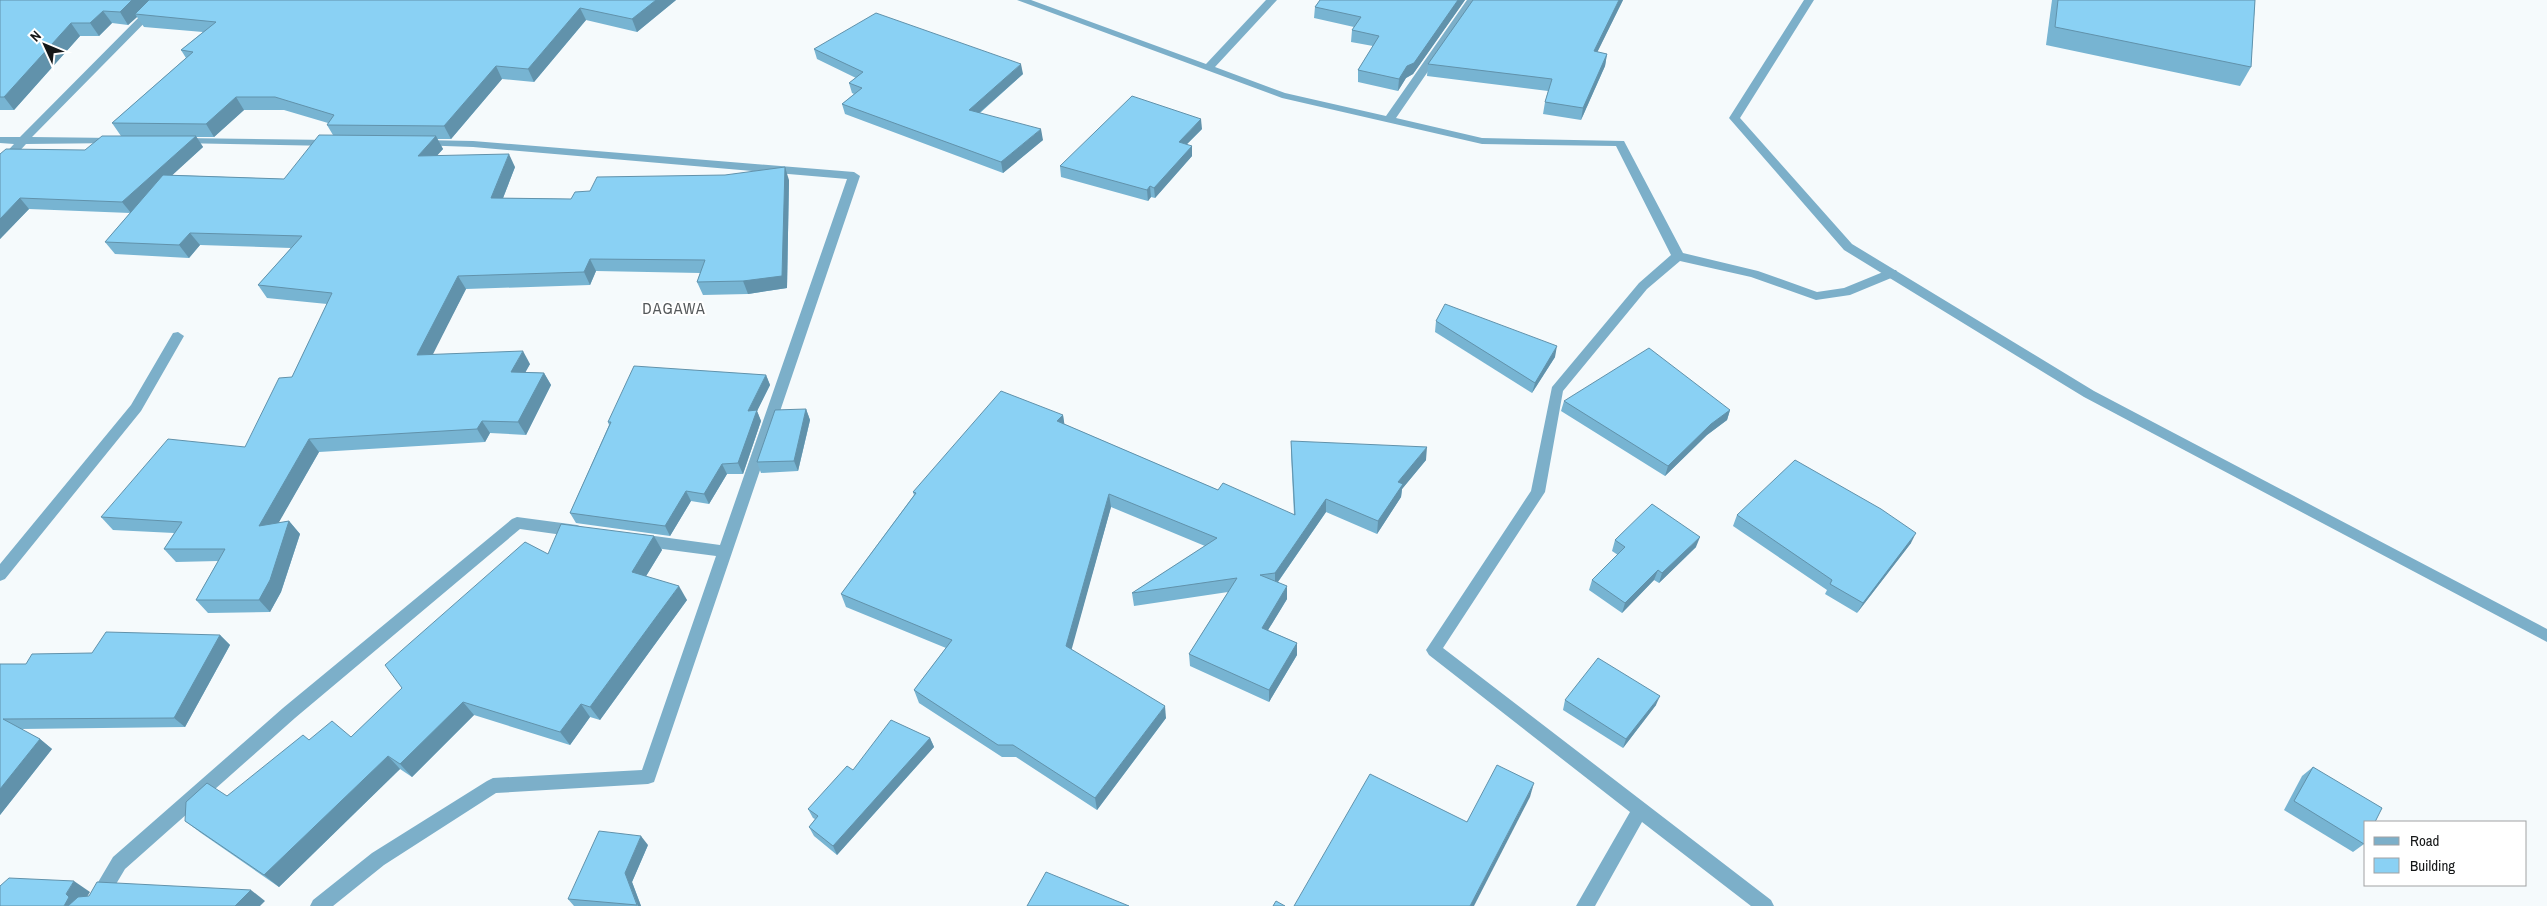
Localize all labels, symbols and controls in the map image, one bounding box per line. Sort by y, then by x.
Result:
north arrow [20,20,70,70]
text: N [26,27,45,45]
district label: DAGAWA [642,297,706,319]
legend [2364,821,2527,886]
text: Road [2410,830,2439,851]
text: Building [2410,855,2455,876]

